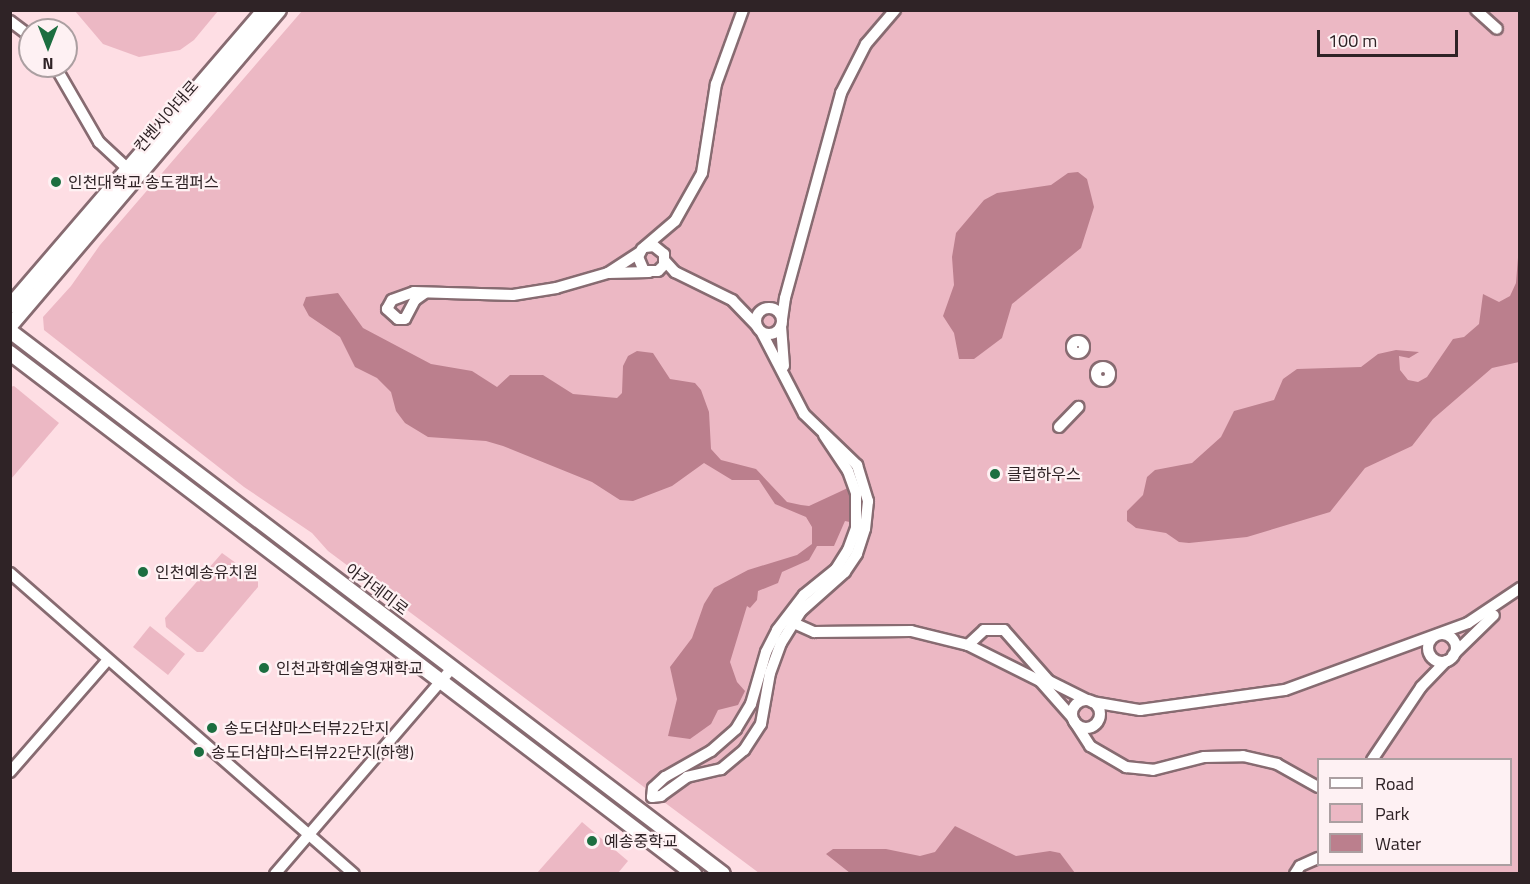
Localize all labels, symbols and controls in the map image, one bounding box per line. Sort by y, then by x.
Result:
north arrow [18,18,78,78]
scale bar [1320,18,1461,56]
text: 100 m [1328,27,1377,54]
text: N [42,52,54,76]
street label: 컨벤시아대로 [130,76,202,156]
place label: 인천대학교 송도캠퍼스 [68,172,219,192]
marker: 인천대학교 송도캠퍼스 [49,175,63,189]
place label: 클럽하우스 [1007,464,1081,484]
marker: 클럽하우스 [988,467,1002,481]
street label: 아카데미로 [342,559,412,619]
place label: 인천예송유치원 [155,562,258,582]
marker: 인천예송유치원 [136,565,150,579]
place label: 인천과학예술영재학교 [276,658,423,678]
marker: 인천과학예술영재학교 [257,661,271,675]
place label: 송도더샵마스터뷰22단지 [224,718,389,738]
marker: 송도더샵마스터뷰22단지 [205,721,219,735]
place label: 송도더샵마스터뷰22단지(하행) [211,742,414,762]
marker: 송도더샵마스터뷰22단지(하행) [192,745,206,759]
legend [1317,758,1512,866]
text: Road [1375,770,1414,797]
text: Park [1375,800,1409,827]
text: Water [1375,830,1421,857]
place label: 예송중학교 [604,831,678,851]
marker: 예송중학교 [585,834,599,848]

